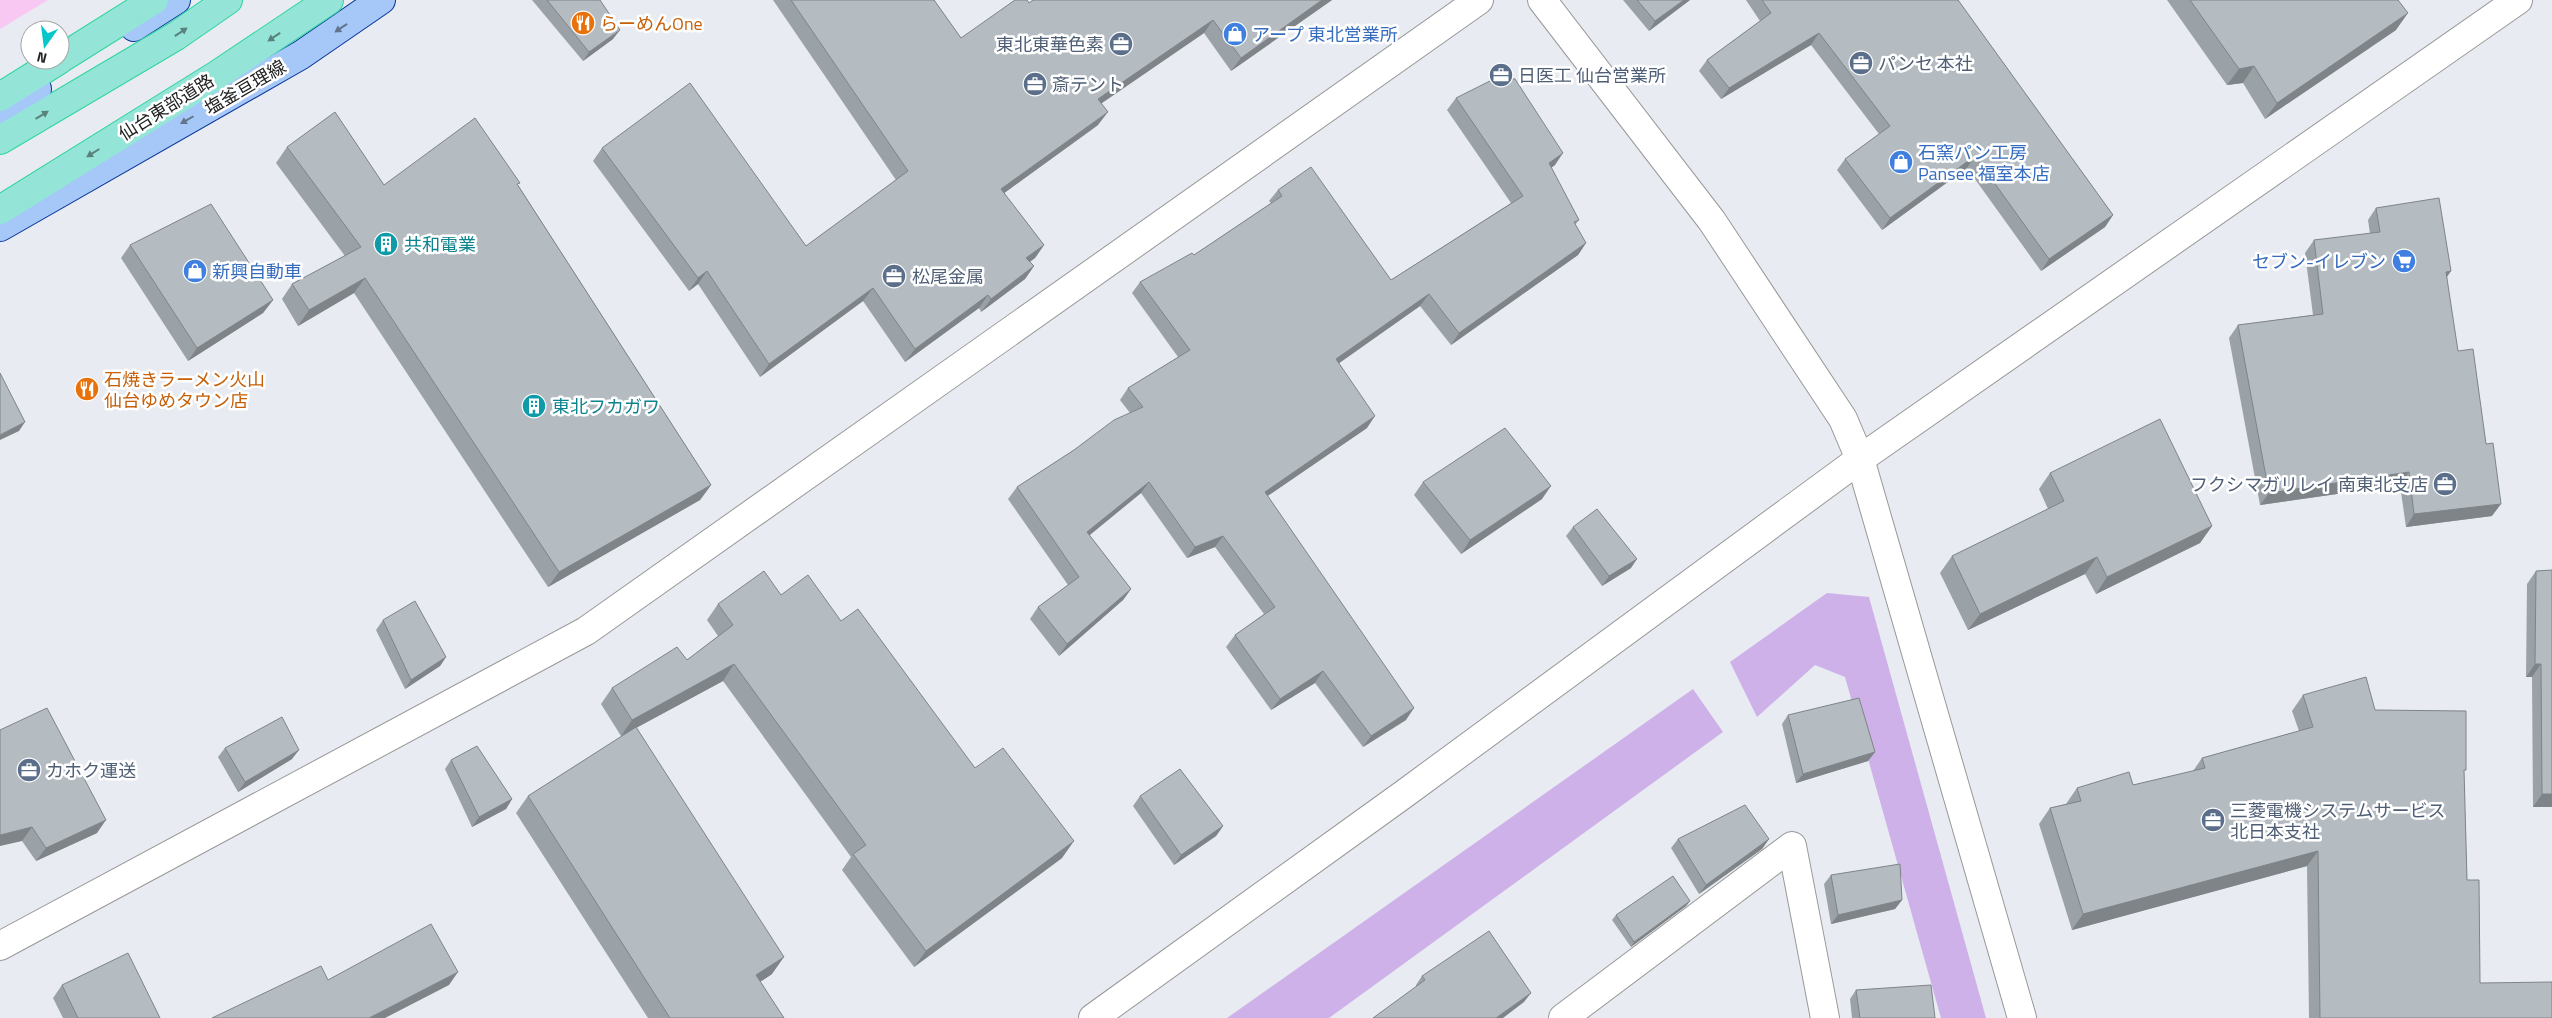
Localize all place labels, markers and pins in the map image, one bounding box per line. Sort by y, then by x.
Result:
restaurant icon: らーめんOne [570,10,596,36]
place label: らーめんOne [600,10,703,37]
shop icon: アープ 東北営業所 [1222,21,1248,47]
place label: アープ 東北営業所 [1252,21,1398,48]
place label: 東北東華色素 [996,31,1104,58]
office icon: 東北東華色素 [1108,31,1134,57]
office icon: パンセ 本社 [1848,50,1874,76]
place label: パンセ 本社 [1878,50,1973,77]
office icon: 日医工 仙台営業所 [1488,62,1514,88]
place label: 日医工 仙台営業所 [1518,62,1666,89]
office icon: 斎テント [1022,71,1048,97]
place label: 斎テント [1052,71,1124,98]
place label: 石窯パン工房 Pansee 福室本店 [1918,139,2050,187]
shop icon: 石窯パン工房 Pansee 福室本店 [1888,149,1914,175]
building icon: 共和電業 [373,231,399,257]
place label: 共和電業 [404,231,476,258]
place label: セブン-イレブン [2252,248,2386,275]
supermarket icon: セブン-イレブン [2391,248,2417,274]
shop icon: 新興自動車 [182,258,208,284]
place label: 新興自動車 [212,258,302,285]
office icon: 松尾金属 [881,263,907,289]
place label: 松尾金属 [912,263,984,290]
place label: 石焼きラーメン火山 仙台ゆめタウン店 [104,366,265,414]
restaurant icon: 石焼きラーメン火山 仙台ゆめタウン店 [74,376,100,402]
building icon: 東北フカガワ [521,393,547,419]
place label: 東北フカガワ [552,393,660,420]
place label: フクシマガリレイ 南東北支店 [2190,471,2428,498]
office icon: フクシマガリレイ 南東北支店 [2432,471,2458,497]
office icon: カホク運送 [16,757,42,783]
place label: カホク運送 [46,757,136,784]
place label: 三菱電機システムサービス 北日本支社 [2230,797,2445,845]
office icon: 三菱電機システムサービス 北日本支社 [2200,807,2226,833]

